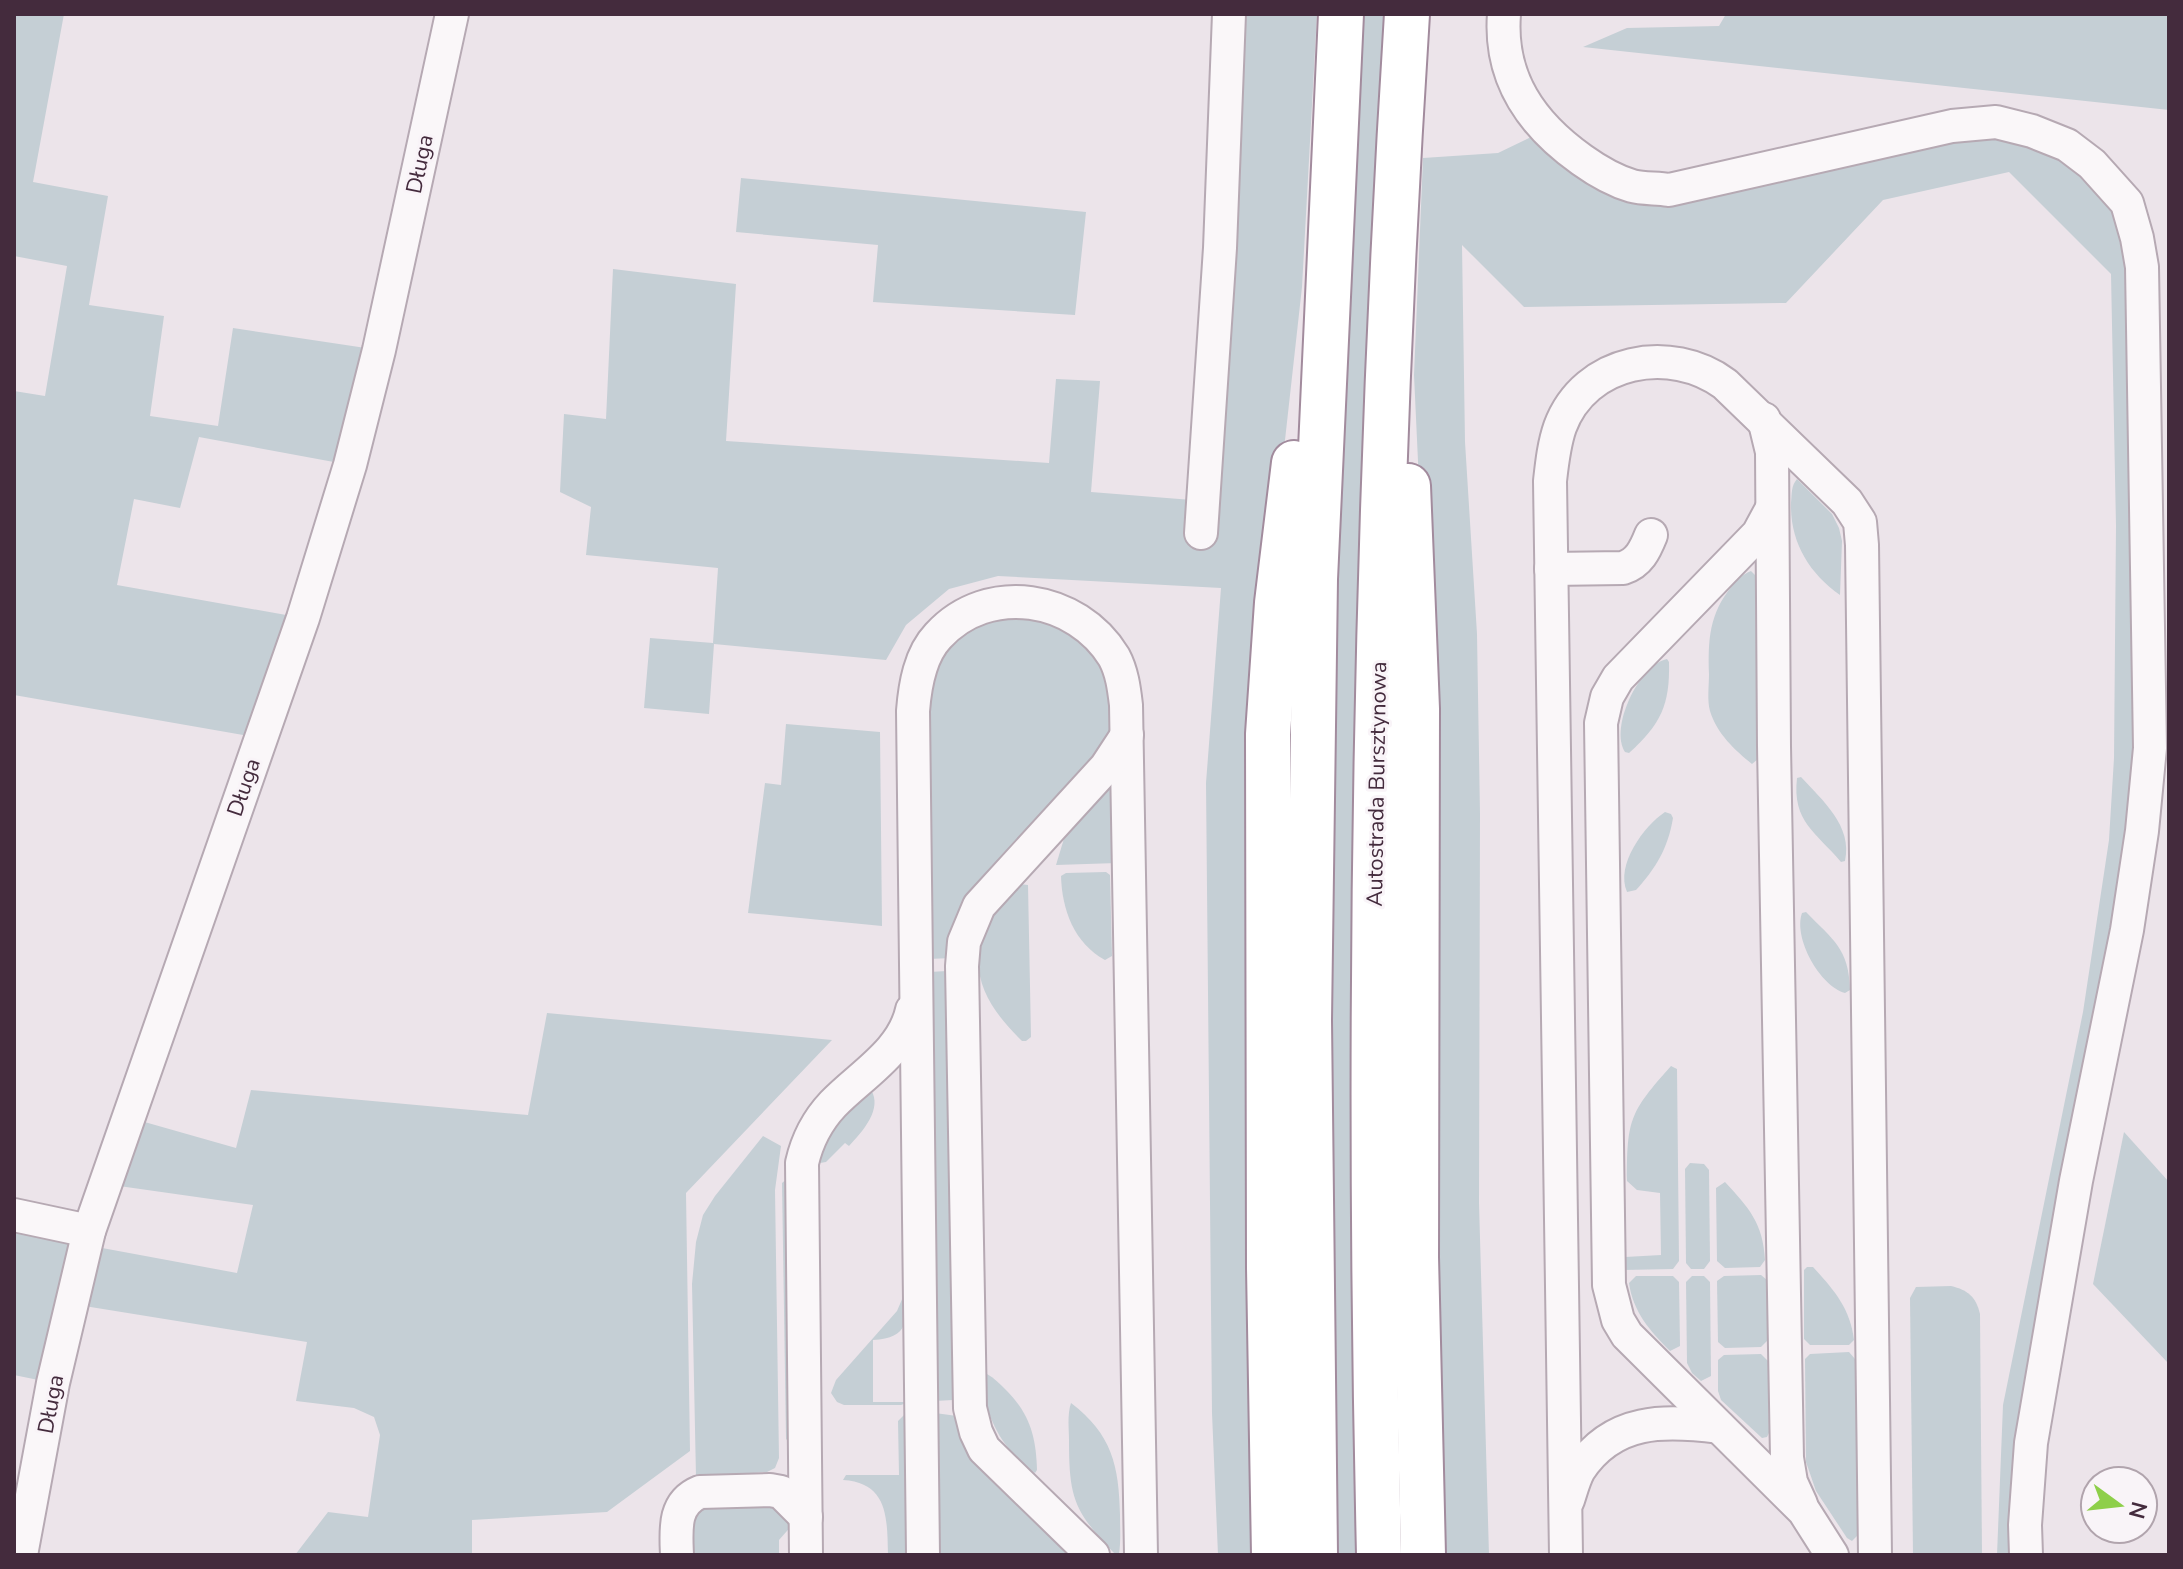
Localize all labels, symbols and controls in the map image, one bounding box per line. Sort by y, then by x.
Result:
street label: Długa [399,132,441,197]
street label: Autostrada Bursztynowa [1360,661,1394,907]
street label: Długa [220,754,268,820]
street label: Długa [31,1372,71,1436]
north arrow [2079,1465,2159,1545]
text: N [2121,1498,2154,1522]

